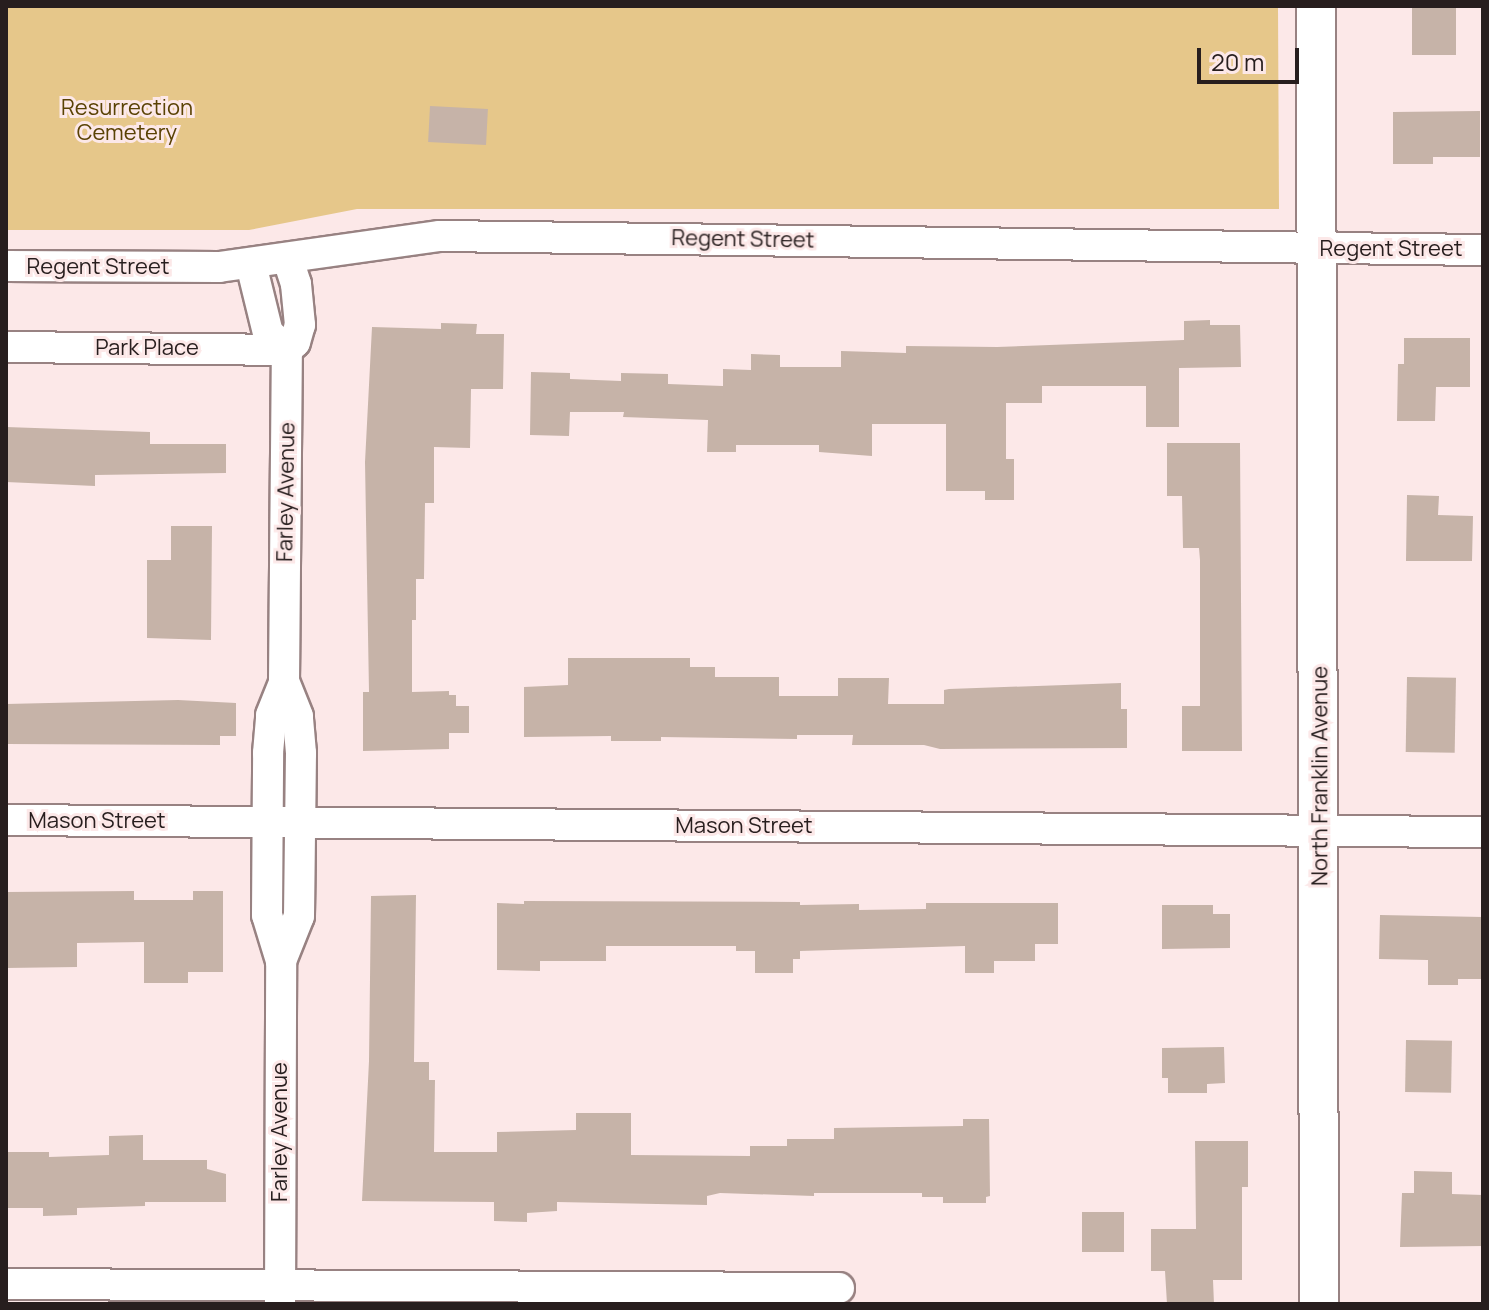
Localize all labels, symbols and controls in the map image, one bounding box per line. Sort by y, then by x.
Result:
scale bar [1201,32,1303,82]
text: 20 m [1211,45,1264,78]
park label: Resurrection Cemetery [61,94,193,146]
street label: Regent Street [671,225,815,253]
street label: Regent Street [1319,236,1463,262]
street label: Regent Street [26,254,170,280]
street label: Park Place [95,335,199,361]
street label: Farley Avenue [272,422,300,562]
street label: North Franklin Avenue [1307,666,1333,886]
street label: Mason Street [28,808,166,834]
street label: Mason Street [675,813,813,839]
street label: Farley Avenue [267,1062,293,1202]

